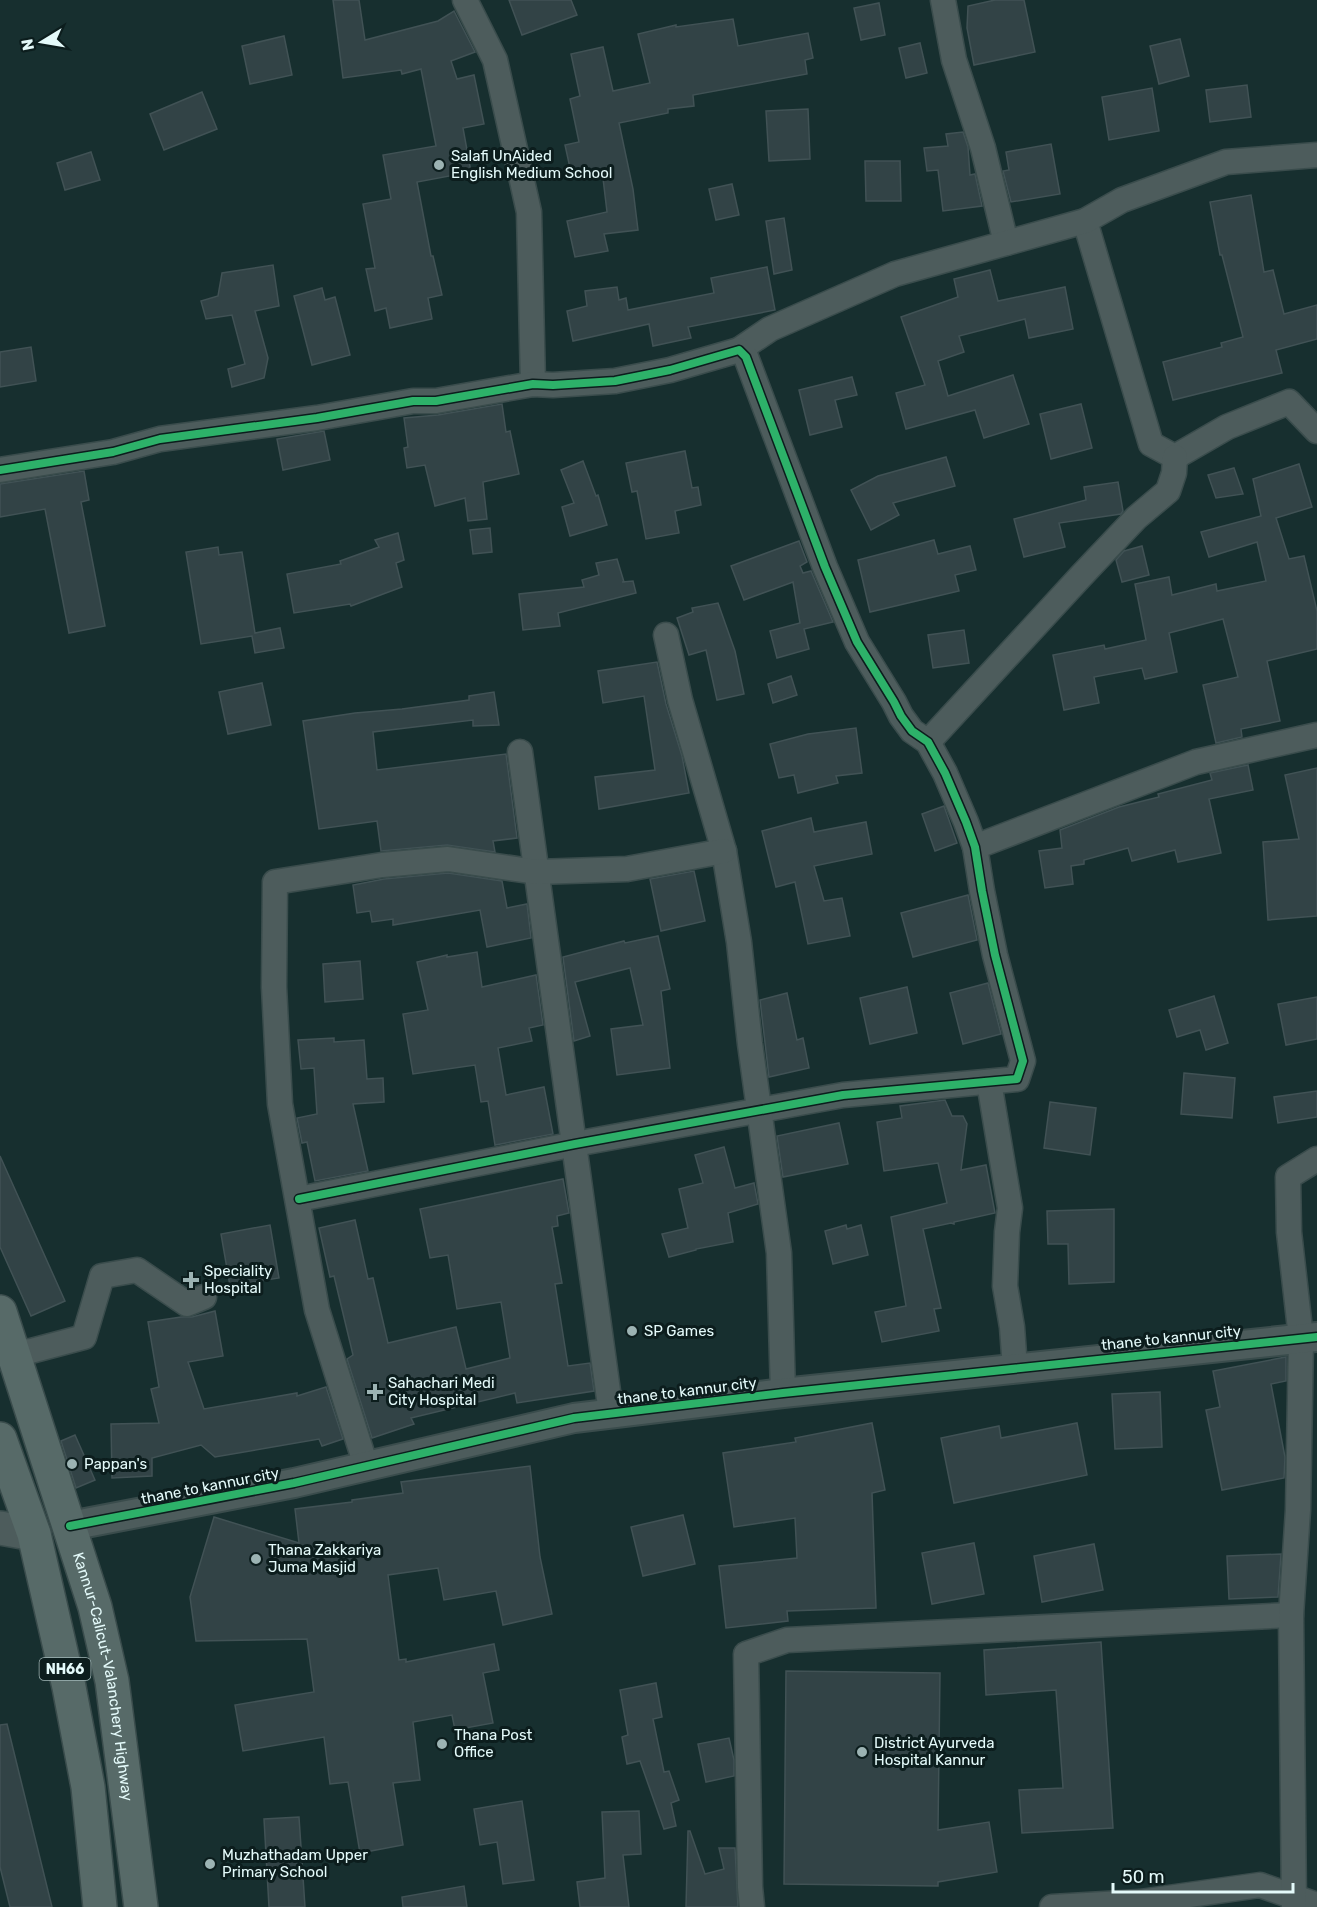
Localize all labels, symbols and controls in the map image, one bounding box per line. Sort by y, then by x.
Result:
north arrow [12,12,72,72]
text: N [17,37,38,52]
place label: Salafi UnAided English Medium School [451,147,612,182]
marker: Salafi UnAided English Medium School [432,158,446,172]
place label: Speciality Hospital [204,1262,272,1297]
marker: Speciality Hospital [182,1271,200,1289]
place label: SP Games [644,1322,715,1340]
street label: thane to kannur city [1100,1322,1242,1354]
marker: SP Games [625,1324,639,1338]
place label: Sahachari Medi City Hospital [388,1374,495,1409]
street label: thane to kannur city [616,1374,758,1408]
marker: Sahachari Medi City Hospital [366,1383,384,1401]
place label: Pappan's [84,1455,148,1473]
marker: Pappan's [65,1457,79,1471]
street label: thane to kannur city [139,1464,281,1508]
place label: Thana Zakkariya Juma Masjid [268,1541,381,1576]
street label: Kannur-Calicut-Valanchery Highway [69,1550,136,1802]
marker: Thana Zakkariya Juma Masjid [249,1552,263,1566]
road number: NH66 [40,1658,90,1680]
place label: Thana Post Office [454,1726,533,1761]
place label: District Ayurveda Hospital Kannur [874,1734,994,1769]
marker: Thana Post Office [435,1737,449,1751]
marker: District Ayurveda Hospital Kannur [855,1745,869,1759]
place label: Muzhathadam Upper Primary School [222,1846,368,1881]
scale bar [1113,1856,1293,1894]
marker: Muzhathadam Upper Primary School [203,1857,217,1871]
text: 50 m [1122,1866,1165,1888]

